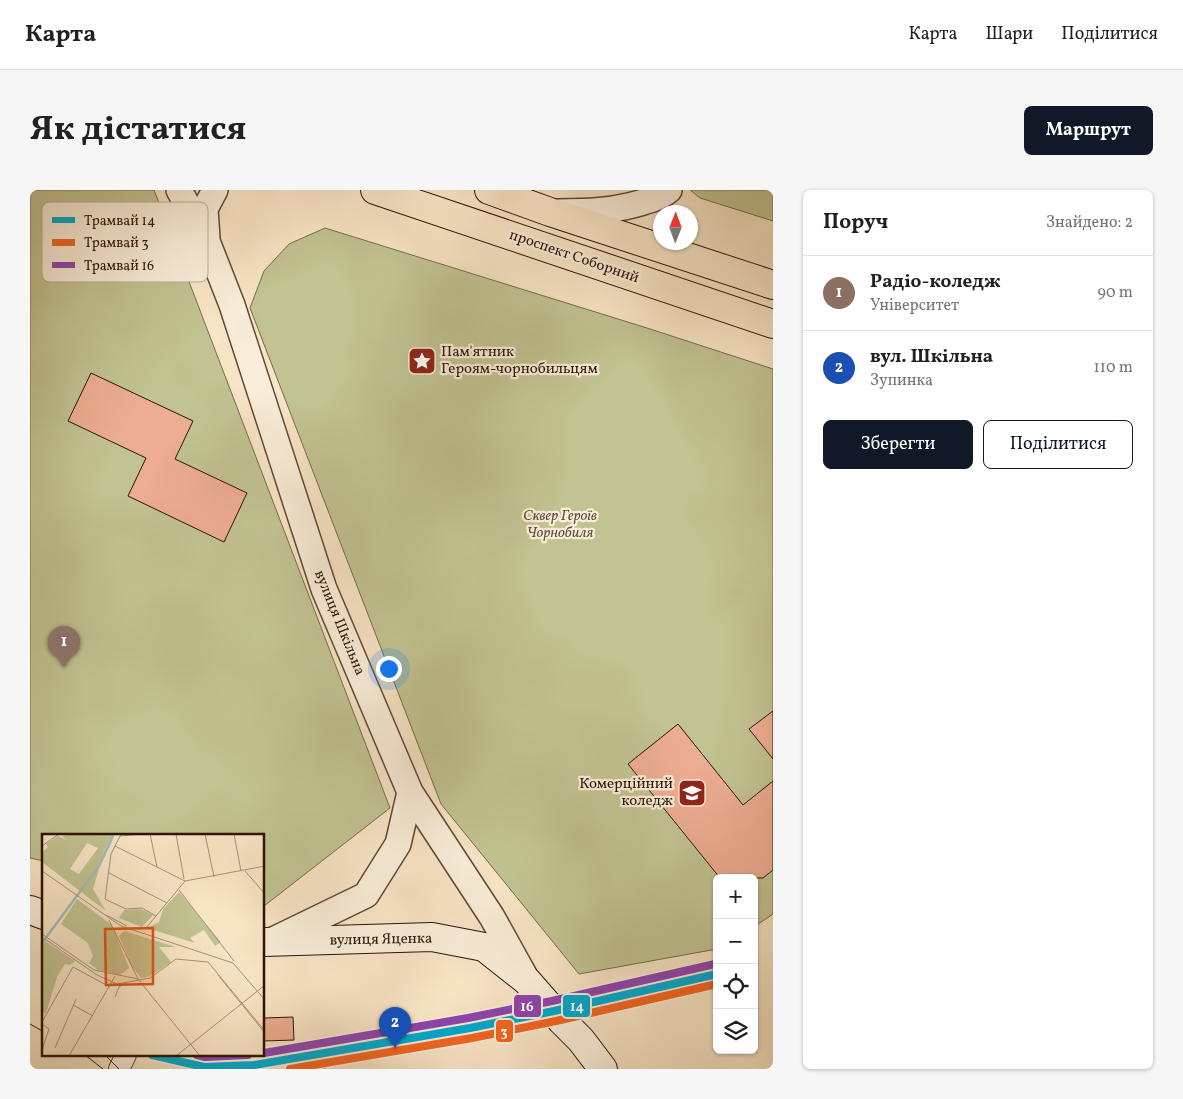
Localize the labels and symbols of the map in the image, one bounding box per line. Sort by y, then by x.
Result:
legend [42,202,208,282]
north arrow [653,205,698,250]
text: Трамвай 14 [84,212,155,231]
street label: проспект Соборний [506,225,642,289]
text: Трамвай 3 [84,234,149,253]
text: Трамвай 16 [84,257,154,276]
place label: Пам'ятник Героям-чорнобильцям [441,342,598,380]
place icon: Пам'ятник Героям-чорнобильцям [407,346,437,376]
park label: Сквер Героїв Чорнобиля [523,506,597,544]
street label: вулиця Шкільна [308,567,370,679]
pin: 1 [48,626,80,667]
your location [376,656,402,682]
place label: Комерційний коледж [579,774,673,812]
school or university icon: Комерційний коледж [677,778,707,808]
inset map [42,834,265,1056]
street label: вулиця Яценка [329,929,433,951]
line badge: 16 [513,994,542,1018]
line badge: 14 [562,994,591,1018]
text: 16 [520,998,534,1017]
text: 14 [570,998,585,1017]
pin: 2 [379,1007,411,1048]
line badge: 3 [495,1019,514,1043]
text: 3 [500,1023,508,1042]

